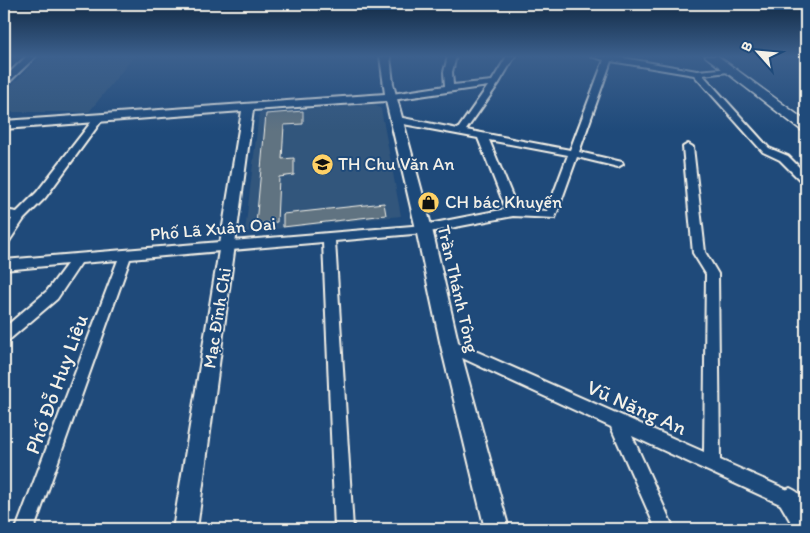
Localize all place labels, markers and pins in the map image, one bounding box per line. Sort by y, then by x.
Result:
school or university icon: TH Chu Văn An [310,152,334,176]
place label: TH Chu Văn An [338,153,454,175]
shop icon: CH bác Khuyến [417,190,441,214]
place label: CH bác Khuyến [445,191,562,213]

